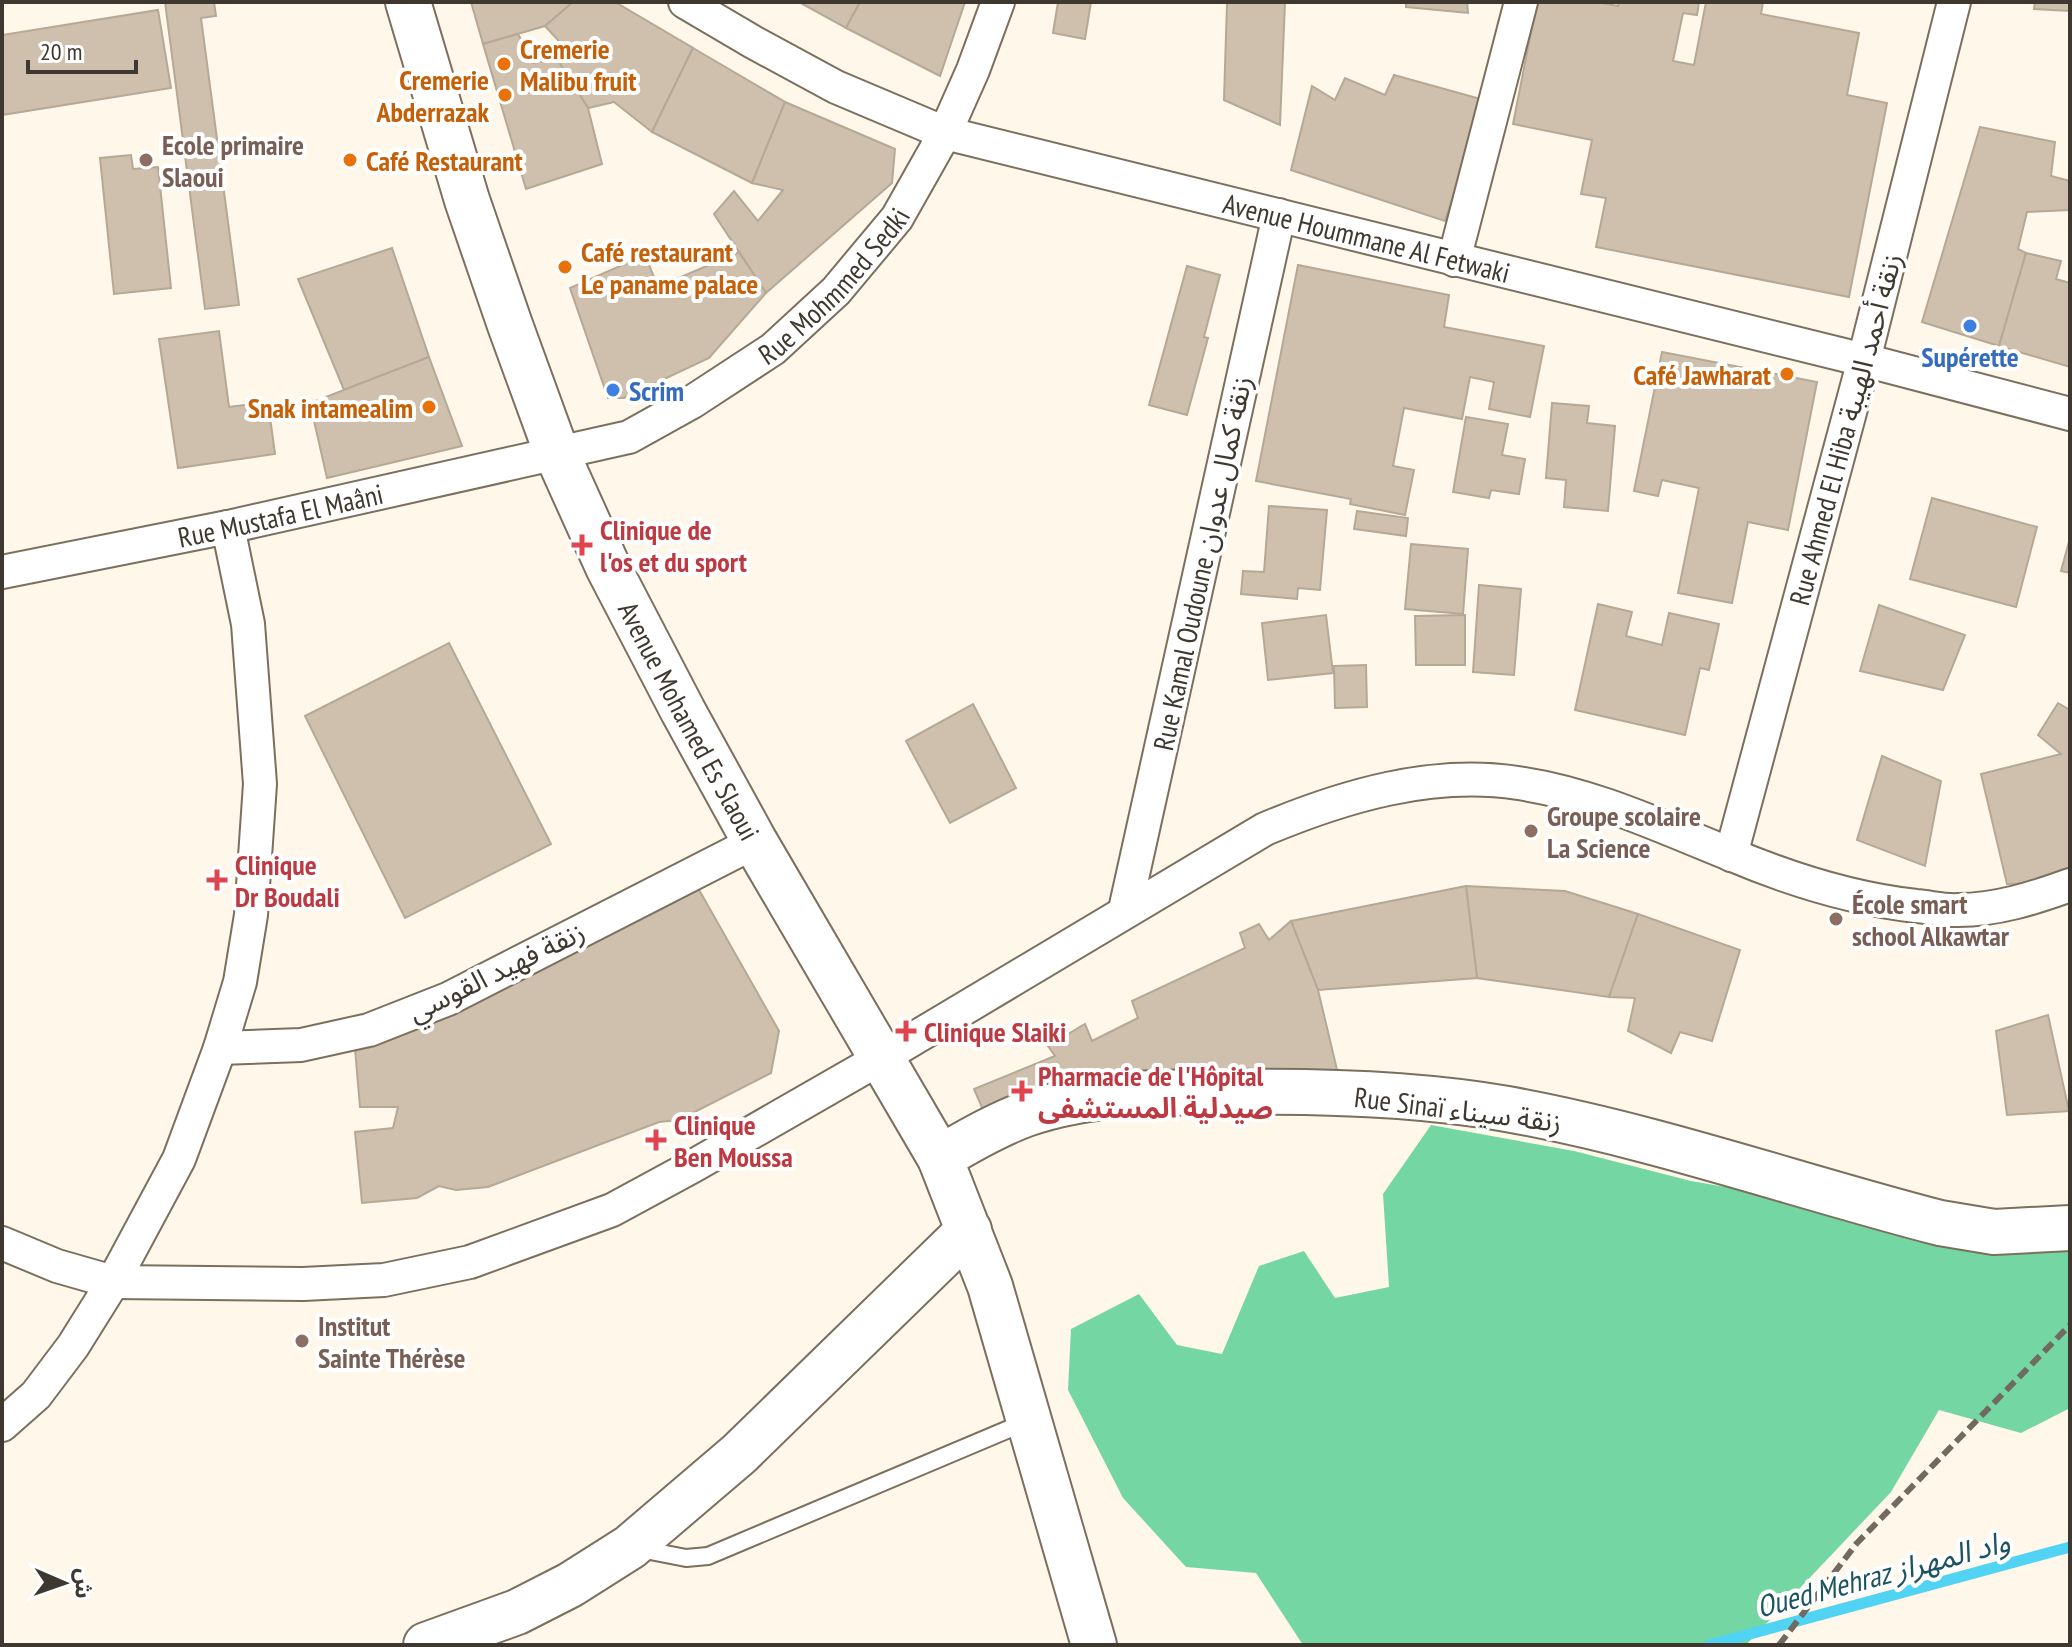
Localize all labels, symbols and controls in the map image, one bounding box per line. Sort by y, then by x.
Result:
scale bar [28,24,136,74]
place label: Cremerie Malibu fruit [520,30,637,99]
text: 20 m [40,36,82,67]
marker: Cremerie Malibu fruit [495,55,513,73]
place label: Cremerie Abderrazak [375,61,489,130]
marker: Cremerie Abderrazak [496,86,514,104]
place label: Ecole primaire Slaoui [162,126,304,195]
place label: Café Restaurant [366,142,523,179]
marker: Ecole primaire Slaoui [137,151,155,169]
marker: Café Restaurant [341,151,359,169]
street label: Avenue Hoummane Al Fetwaki [1220,184,1514,290]
street label: Rue Mohmmed Sedki [751,201,918,372]
place label: Café restaurant Le paname palace [581,233,758,302]
street label: Rue Ahmed El Hiba زنقة أحمد الهيبة [1780,249,1910,609]
marker: Café restaurant Le paname palace [556,258,574,276]
marker: Supérette [1961,317,1979,335]
place label: Supérette [1921,338,2019,375]
place label: Café Jawharat [1633,356,1771,393]
marker: Café Jawharat [1778,365,1796,383]
place label: Scrim [629,372,684,409]
street label: Rue Kamal Oudoune زنقة كمال عدوان [1144,372,1260,754]
marker: Scrim [604,381,622,399]
place label: Snak intamealim [248,389,413,426]
marker: Snak intamealim [420,398,438,416]
street label: Rue Mustafa El Maâni [174,474,386,555]
place label: Clinique de l'os et du sport [600,511,747,580]
marker: Clinique de l'os et du sport [571,534,593,556]
street label: Avenue Mohamed Es Slaoui [611,595,769,846]
place label: Groupe scolaire La Science [1547,797,1701,866]
marker: Groupe scolaire La Science [1522,822,1540,840]
place label: Clinique Dr Boudali [235,846,340,915]
marker: Clinique Dr Boudali [206,869,228,891]
place label: École smart school Alkawtar [1852,885,2010,954]
marker: École smart school Alkawtar [1827,910,1845,928]
street label: زنقة فهيد القوسي [402,912,592,1033]
place label: Clinique Slaiki [924,1013,1066,1050]
marker: Clinique Slaiki [895,1020,917,1042]
place label: Pharmacie de l'Hôpital صيدلية المستشفى [1038,1057,1273,1126]
street label: Rue Sinaï زنقة سيناء [1352,1078,1564,1140]
marker: Pharmacie de l'Hôpital صيدلية المستشفى [1013,1082,1031,1100]
place label: Clinique Ben Moussa [674,1106,793,1175]
marker: Clinique Ben Moussa [645,1129,667,1151]
place label: Institut Sainte Thérèse [318,1307,466,1376]
marker: Institut Sainte Thérèse [293,1332,311,1350]
water label: Oued Mehraz واد المهراز [1752,1520,2014,1626]
north arrow [24,1543,104,1623]
text: ش [69,1568,99,1599]

